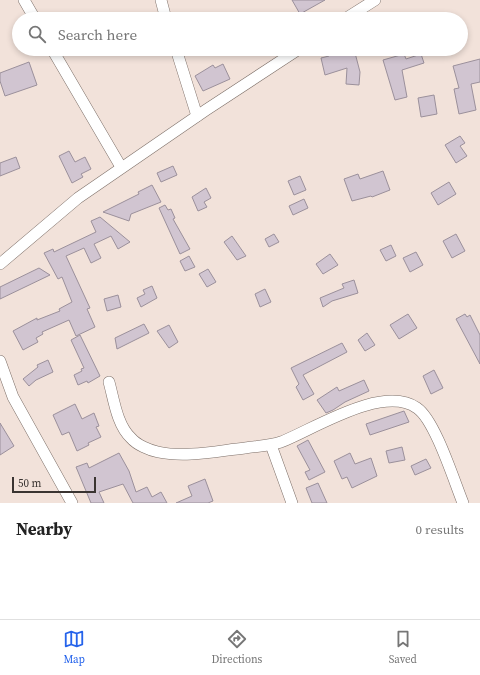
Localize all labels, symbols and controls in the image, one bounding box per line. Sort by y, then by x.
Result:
search box [12,12,468,56]
icon: search [26,23,48,45]
text: Search here [58,24,137,45]
scale bar [12,475,96,494]
text: 50 m [18,476,41,491]
text: Nearby [16,517,72,541]
text: 0 results [416,521,464,538]
tab: Map [63,628,85,667]
tab: Directions [211,628,262,667]
tab: Saved [389,628,417,667]

